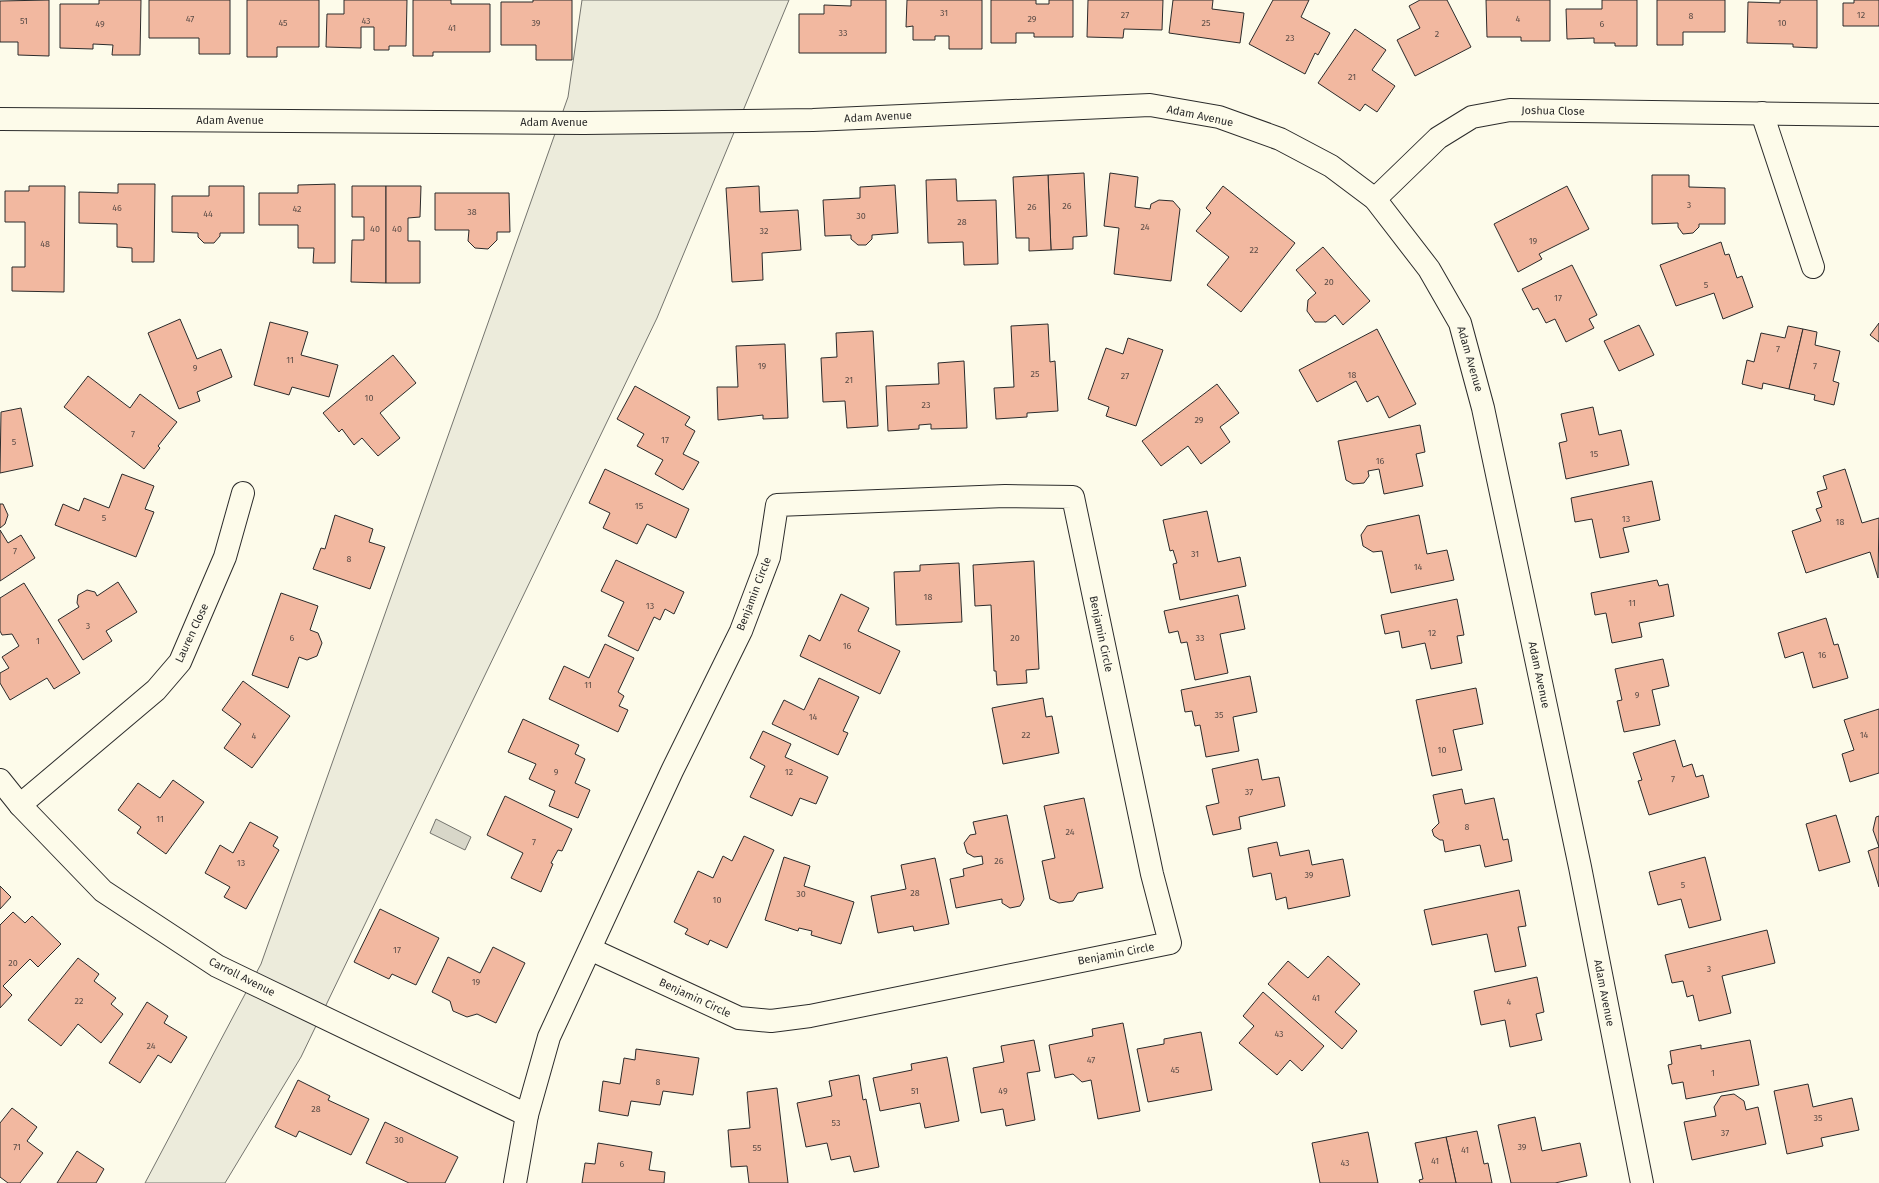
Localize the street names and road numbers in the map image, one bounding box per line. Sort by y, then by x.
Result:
street label: Adam Avenue [1166,103,1234,129]
street label: Joshua Close [1521,104,1585,118]
street label: Adam Avenue [844,109,912,125]
street label: Adam Avenue [196,114,264,127]
street label: Adam Avenue [520,116,588,129]
street label: Adam Avenue [1454,325,1486,393]
street label: Benjamin Circle [734,555,774,633]
street label: Benjamin Circle [1087,595,1115,673]
street label: Lauren Close [173,601,211,665]
street label: Adam Avenue [1526,641,1552,709]
street label: Benjamin Circle [1077,940,1155,968]
street label: Carroll Avenue [207,955,277,999]
street label: Adam Avenue [1591,959,1617,1027]
street label: Benjamin Circle [657,976,733,1020]

